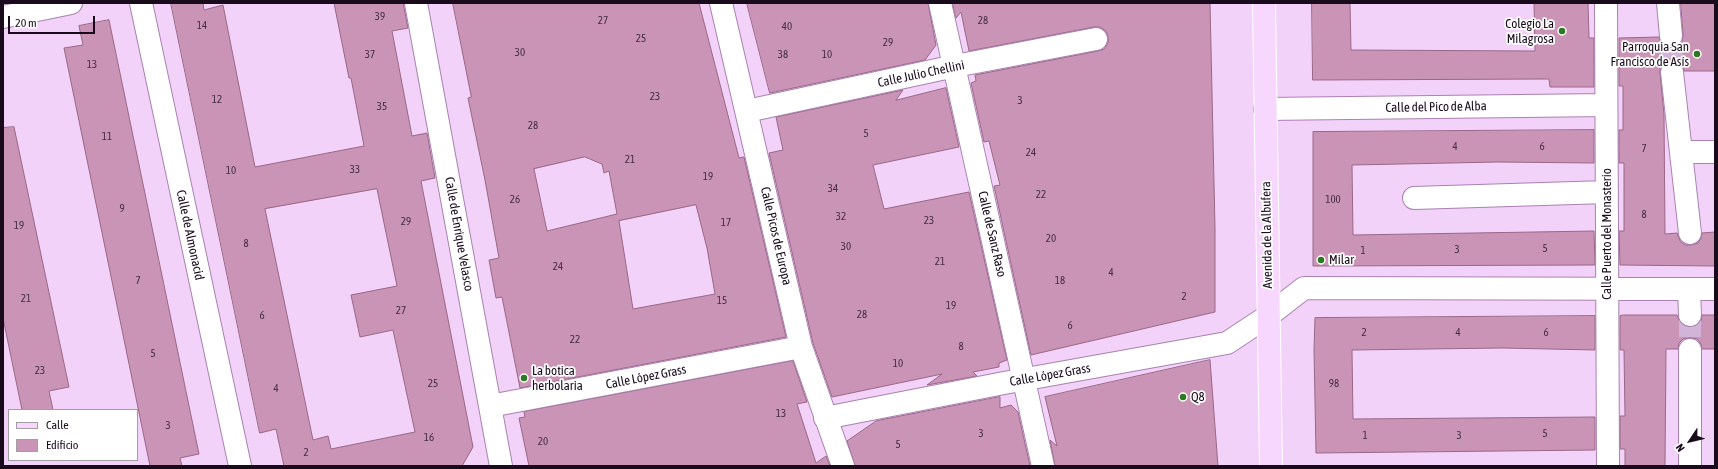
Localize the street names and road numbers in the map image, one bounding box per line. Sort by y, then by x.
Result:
street label: Calle Julio Chellini [876,57,966,91]
street label: Calle del Pico de Alba [1385,98,1487,116]
street label: Calle Puerto del Monasterio [1599,168,1615,300]
street label: Calle de Enrique Velasco [441,176,477,292]
street label: Avenida de la Albufera [1258,181,1276,289]
street label: Calle Picos de Europa [757,185,795,287]
street label: Calle de Almonacid [173,188,207,282]
street label: Calle de Sanz Raso [975,190,1009,278]
street label: Calle López Grass [1008,360,1092,390]
street label: Calle López Grass [604,362,688,392]

